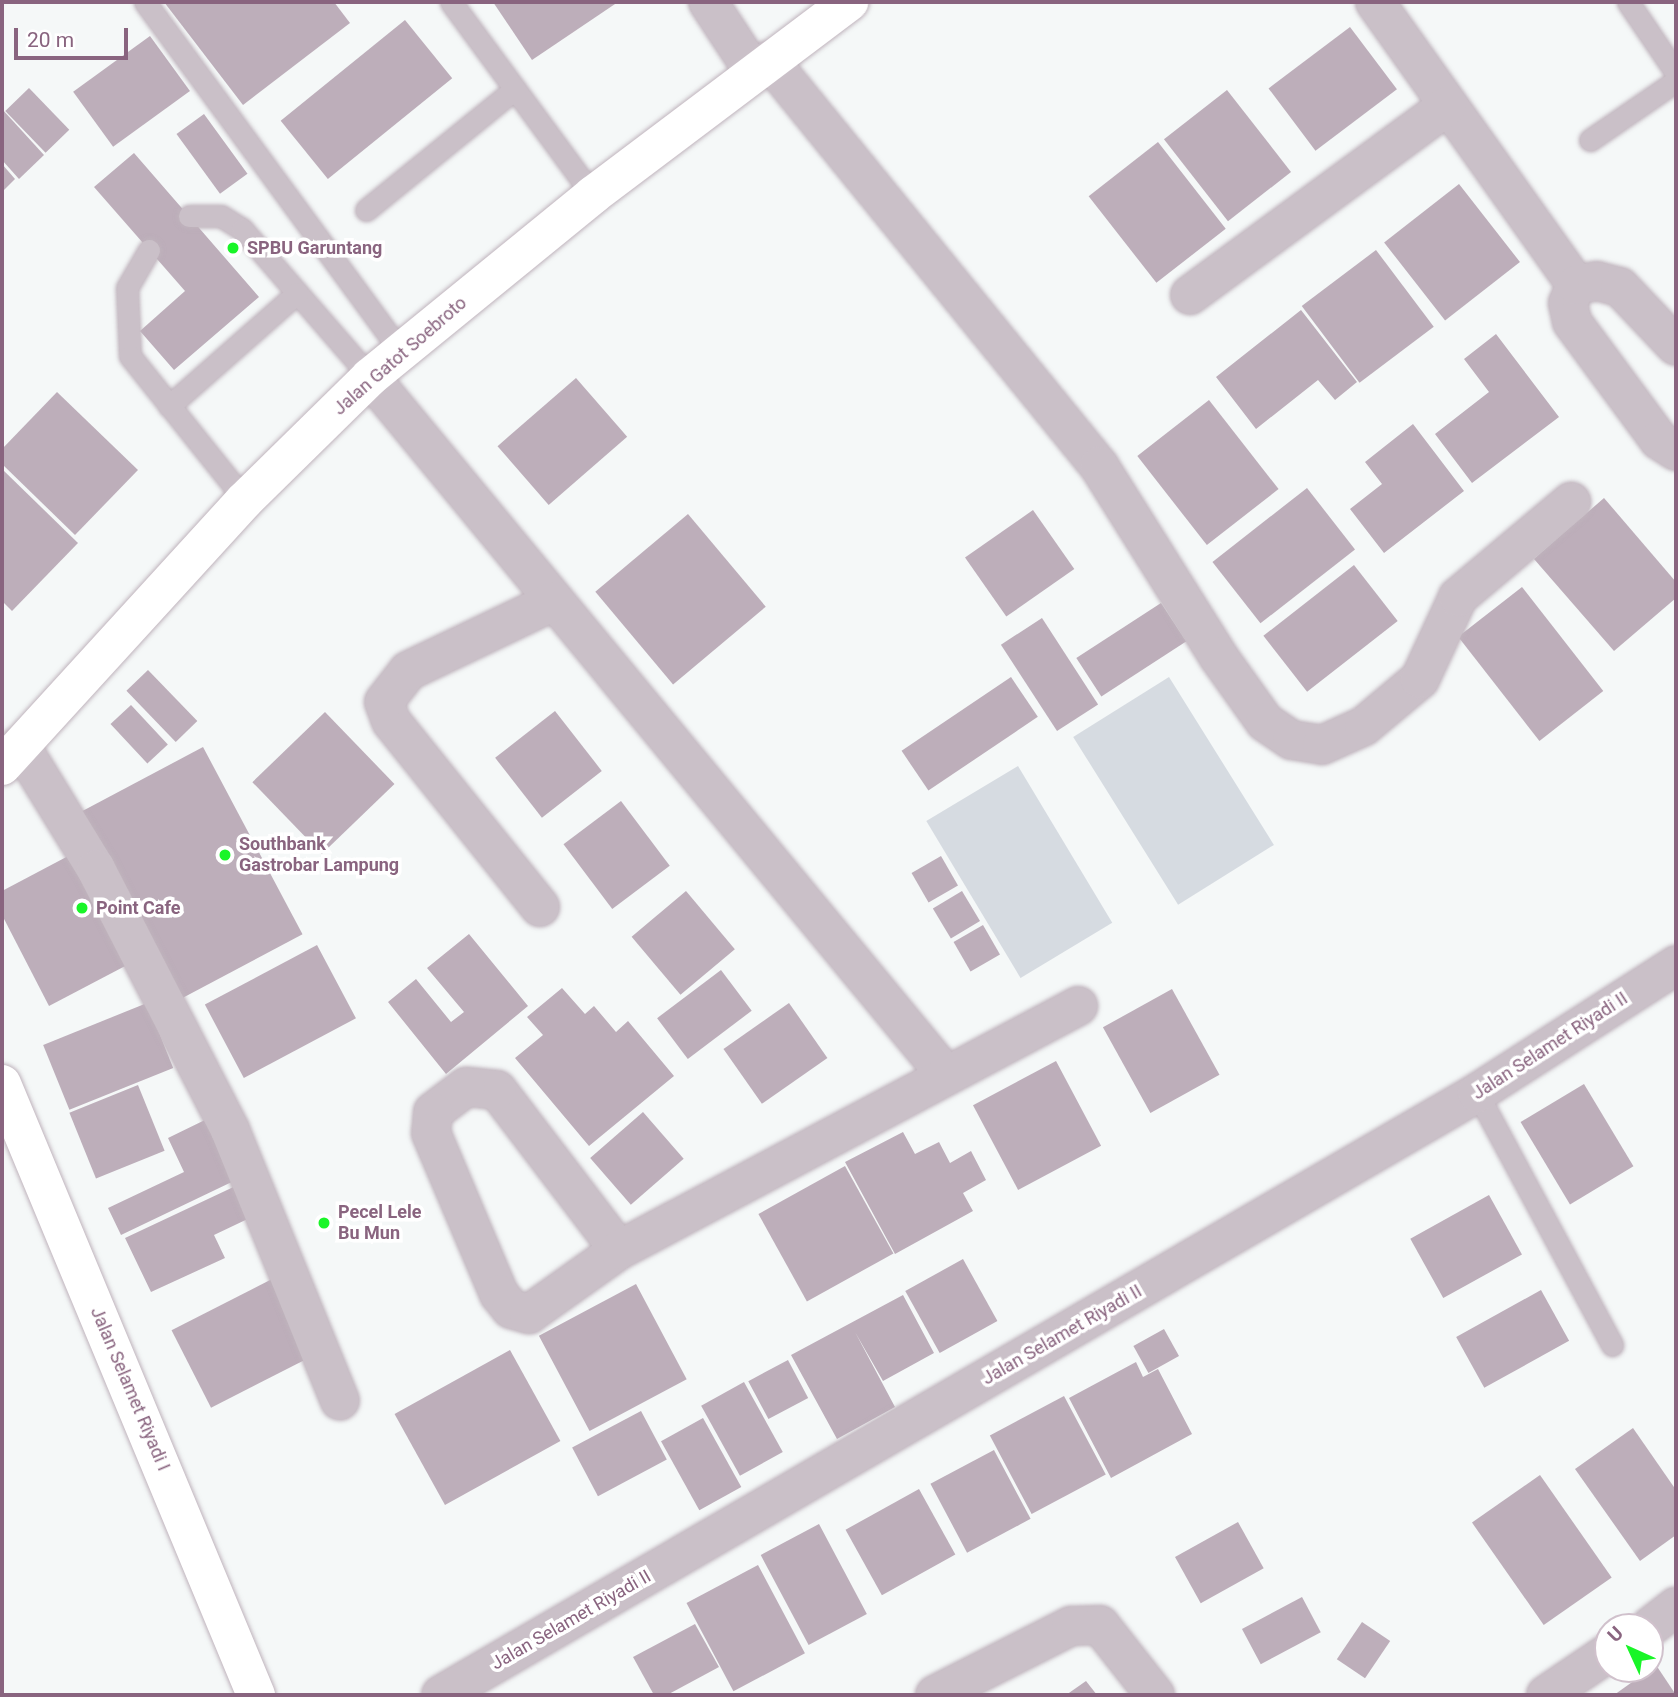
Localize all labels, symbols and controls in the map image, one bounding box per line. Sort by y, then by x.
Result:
scale bar [18,14,131,58]
text: 20 m [27,28,74,52]
place label: SPBU Garuntang [247,237,382,259]
marker: SPBU Garuntang [225,240,241,256]
street label: Jalan Gatot Soebroto [329,292,471,420]
place label: Southbank Gastrobar Lampung [239,834,399,876]
marker: Southbank Gastrobar Lampung [217,847,233,863]
place label: Point Cafe [96,897,180,919]
marker: Point Cafe [74,900,90,916]
street label: Jalan Selamet Riyadi II [1468,988,1632,1104]
place label: Pecel Lele Bu Mun [338,1202,421,1244]
marker: Pecel Lele Bu Mun [316,1215,332,1231]
street label: Jalan Selamet Riyadi II [978,1280,1146,1390]
street label: Jalan Selamet Riyadi I [86,1304,174,1474]
street label: Jalan Selamet Riyadi II [487,1565,655,1675]
north arrow [1594,1613,1664,1683]
text: U [1603,1622,1628,1647]

